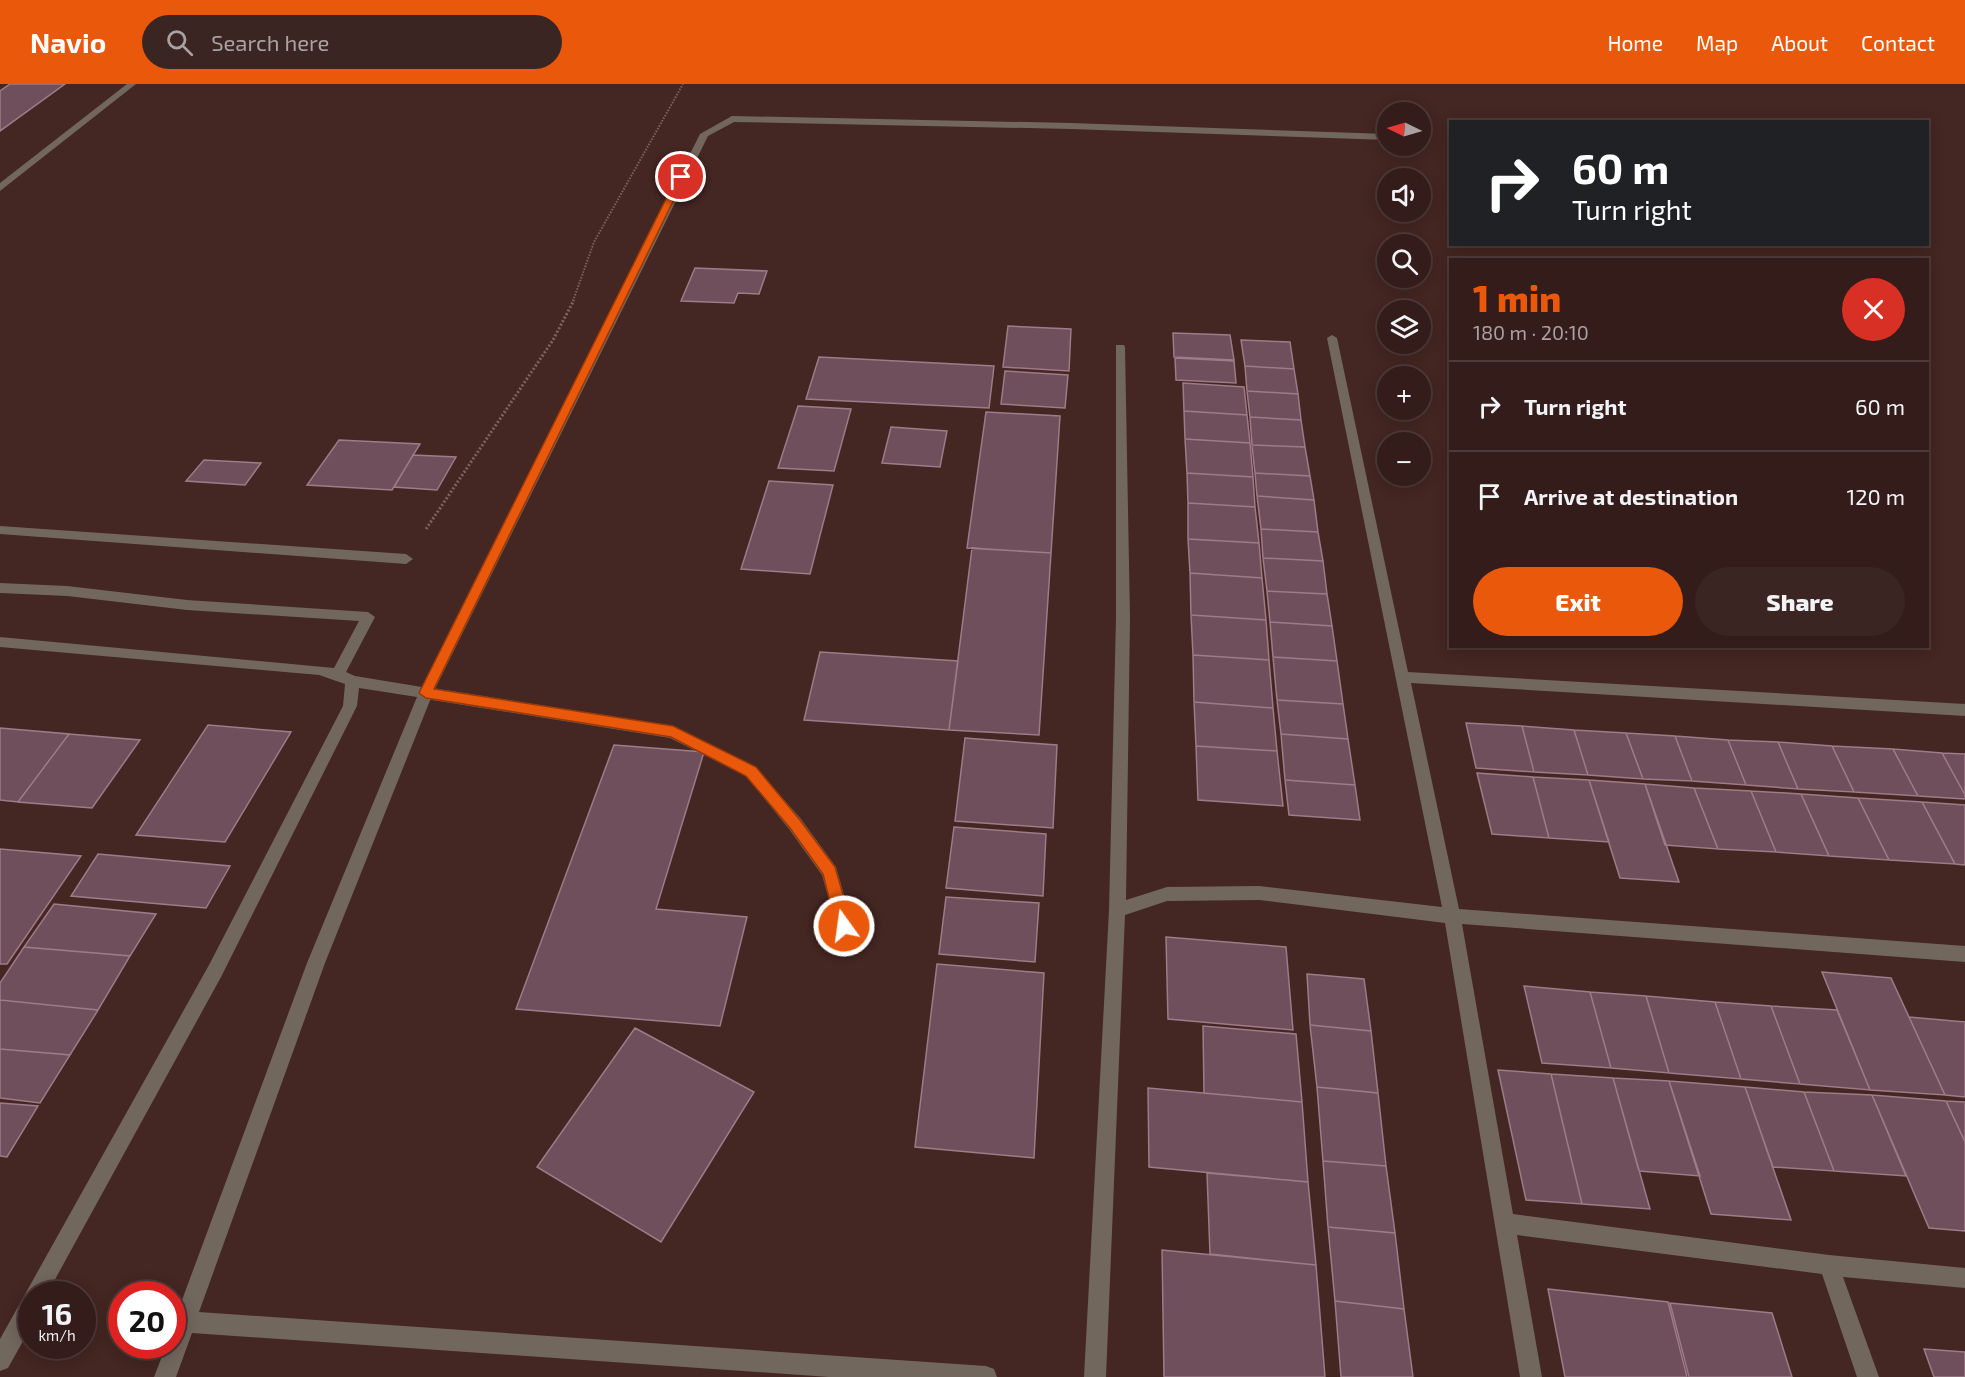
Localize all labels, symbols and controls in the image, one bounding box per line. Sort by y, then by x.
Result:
search box [142,15,562,69]
text: Navio [30,25,106,59]
icon: search [163,26,196,59]
text: Search here [211,29,329,55]
text: Home [1607,30,1663,55]
text: Map [1696,30,1738,55]
text: About [1771,30,1828,55]
text: Contact [1861,30,1935,55]
north arrow [1377,102,1431,156]
map controls [1377,102,1431,486]
text: 60 m [1572,142,1669,192]
icon: right [1473,144,1551,222]
pin [655,151,706,202]
icon: arrive [664,160,697,193]
button: sound [1377,168,1431,222]
text: Turn right [1572,193,1692,225]
button: search [1377,234,1431,288]
text: 1 min [1473,276,1561,319]
button: close [1842,278,1905,341]
button: layers [1377,300,1431,354]
text: 180 m · 20:10 [1473,320,1589,344]
button: + [1377,366,1431,420]
icon: right [1473,390,1506,423]
text: Turn right [1524,393,1626,419]
text: 60 m [1855,393,1905,419]
button: − [1377,432,1431,486]
icon: arrive [1473,480,1506,513]
text: Arrive at destination [1524,483,1738,509]
text: 120 m [1846,483,1905,509]
button: Exit [1473,567,1683,636]
button: Share [1695,567,1905,636]
position arrow [812,894,876,958]
speed limit sign: 20 [108,1281,186,1359]
text: 16 [42,1295,72,1331]
text: km/h [38,1326,76,1344]

